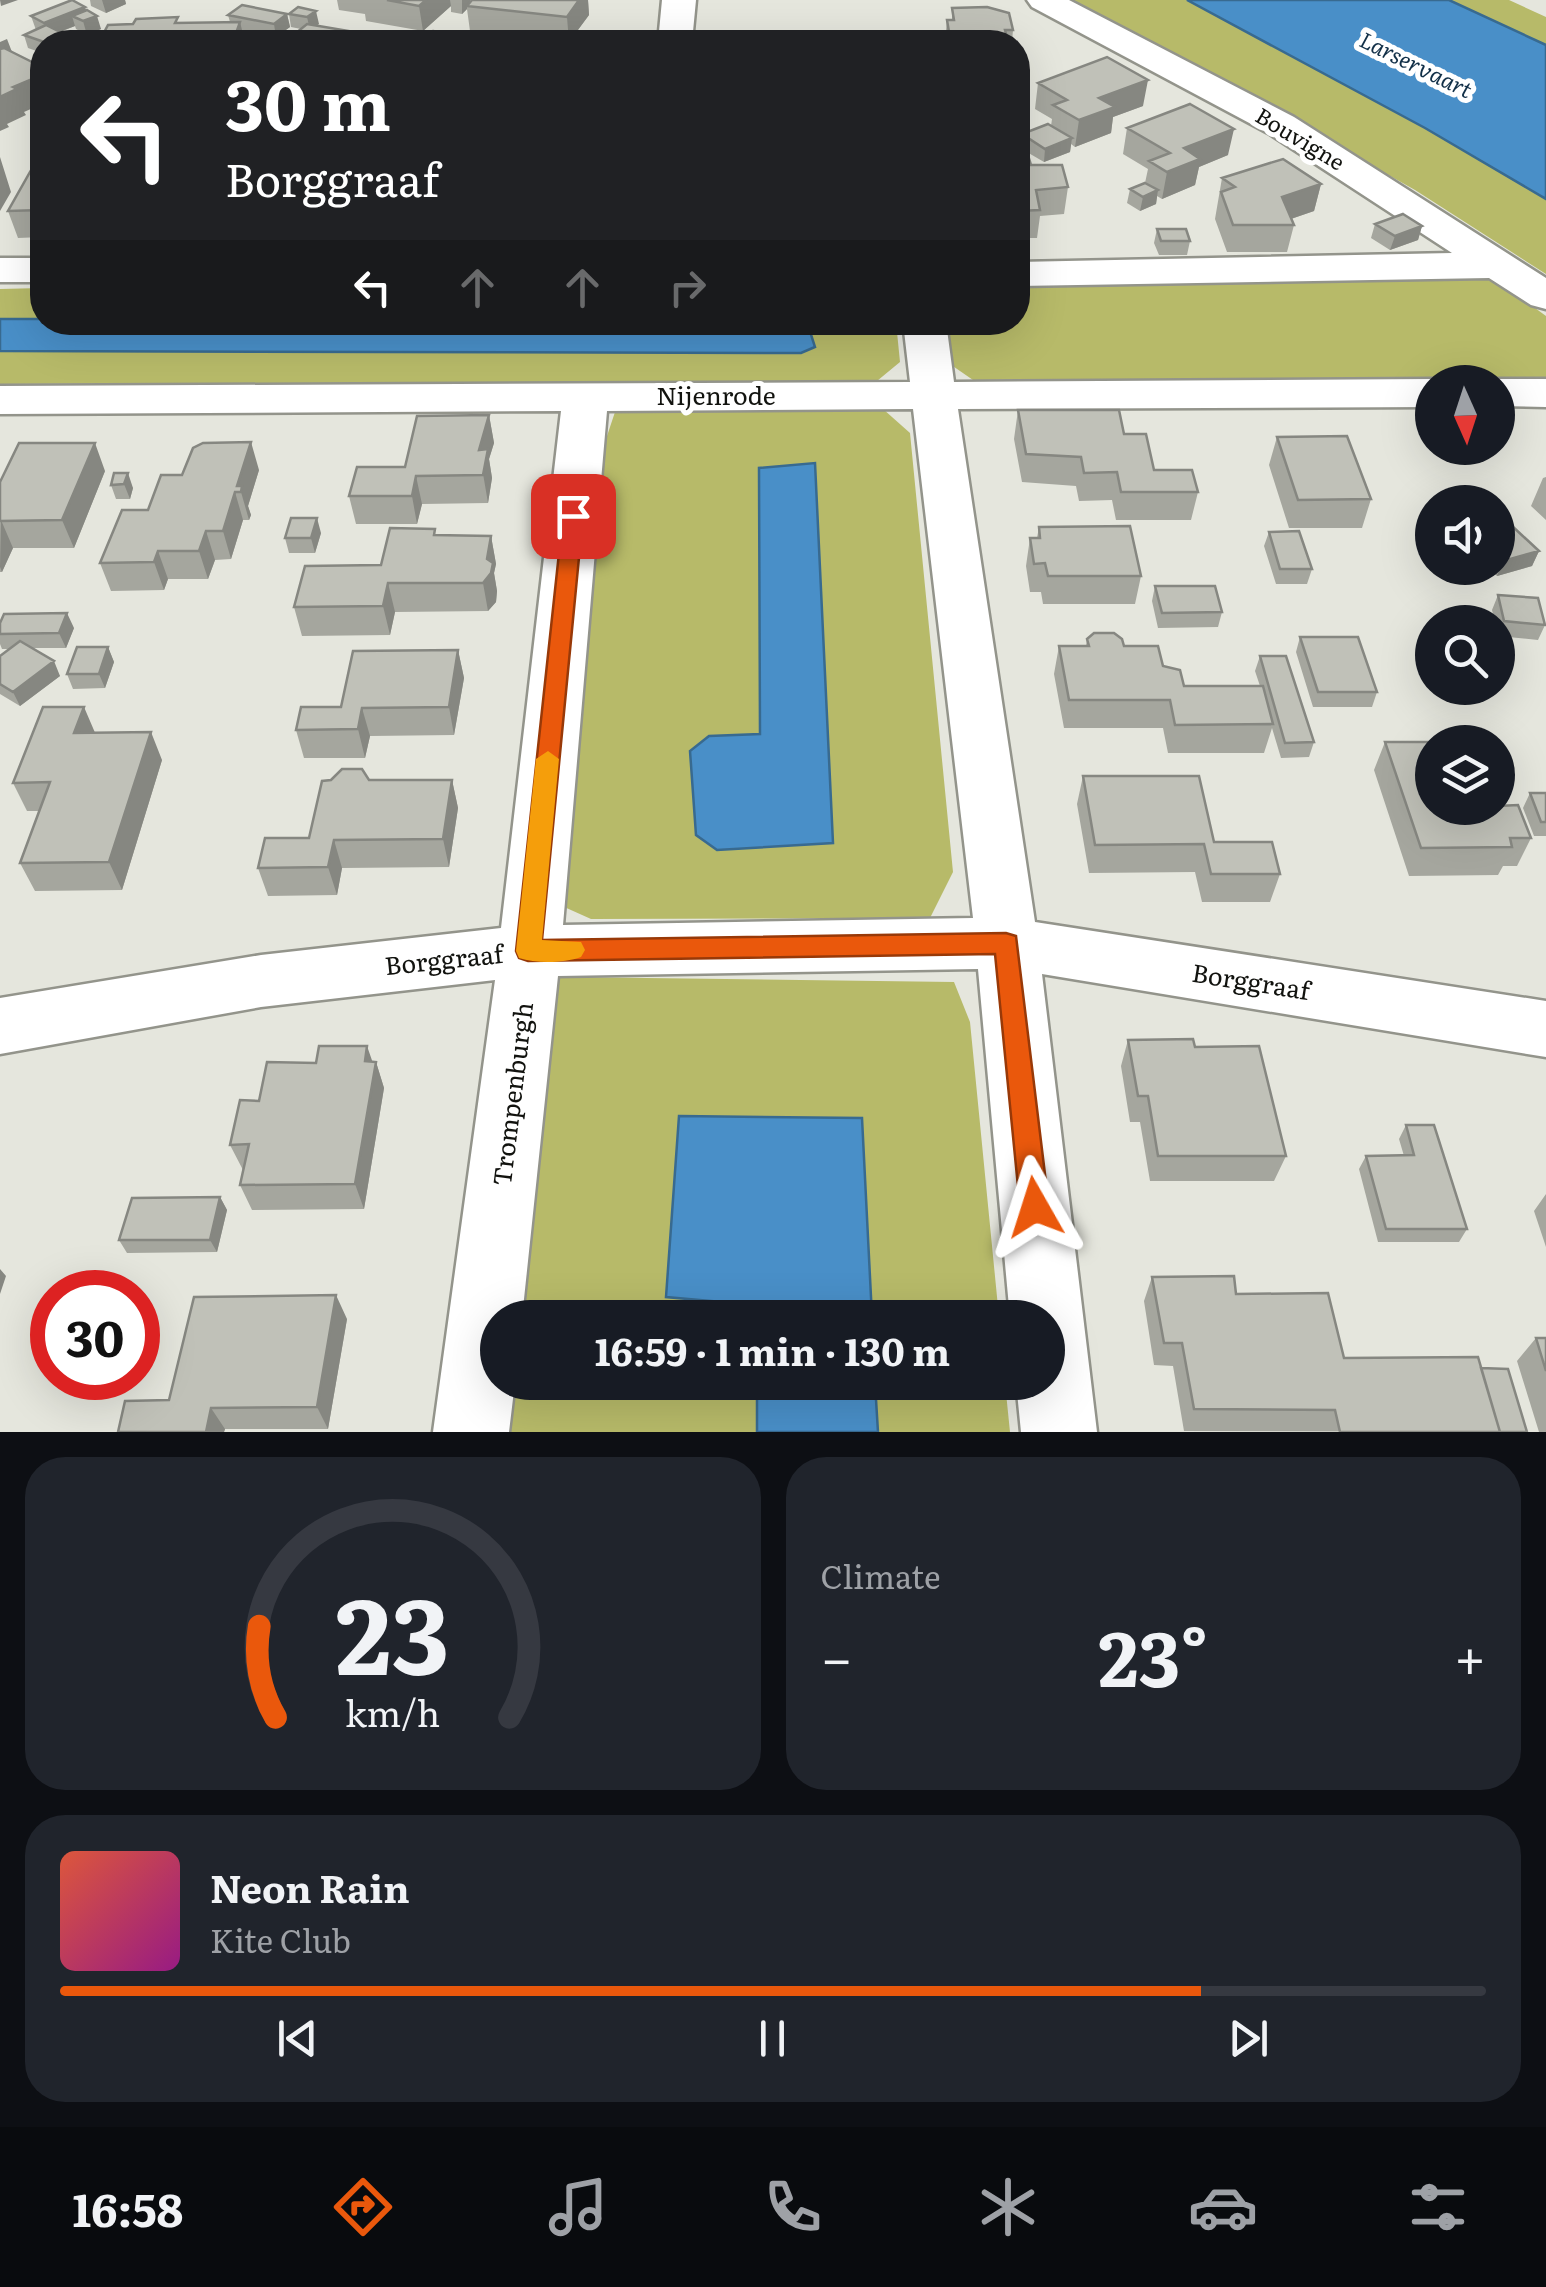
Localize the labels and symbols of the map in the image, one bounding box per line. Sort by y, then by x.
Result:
water label: Larservaart [1355,22,1479,105]
street label: Bouvigne [1250,98,1352,177]
north arrow [1415,365,1515,465]
street label: Nijenrode [656,376,776,413]
pin [531,474,616,559]
street label: Borggraaf [383,934,507,983]
street label: Borggraaf [1190,953,1315,1008]
street label: Trompenburgh [482,1000,541,1188]
position arrow [983,1155,1087,1259]
speed limit sign: 30 [30,1270,160,1400]

